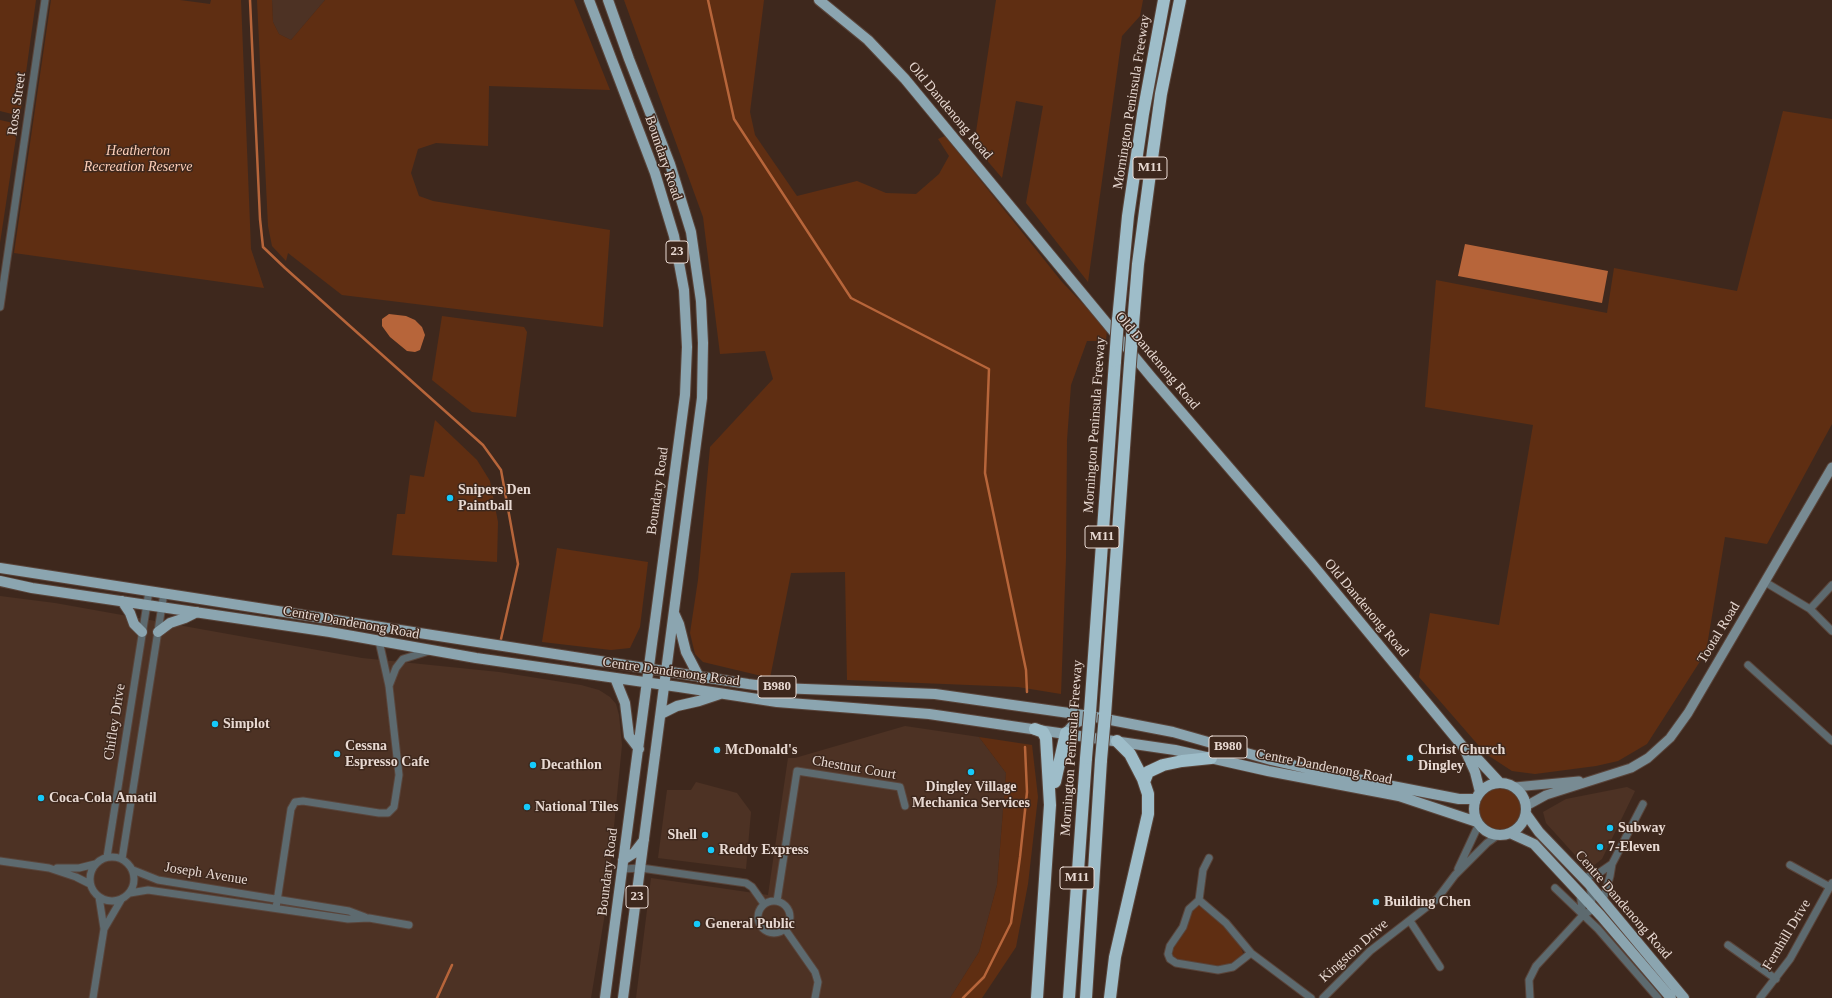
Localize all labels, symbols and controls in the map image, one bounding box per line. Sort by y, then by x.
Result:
street label: Mornington Peninsula Freeway [1110,14,1154,190]
street label: Old Dandenong Road [904,59,996,163]
street label: Ross Street [4,71,30,137]
street label: Boundary Road [641,114,685,202]
park label: Heatherton Recreation Reserve [84,143,192,176]
road number: M11 [1133,157,1167,179]
road number: 23 [666,241,688,263]
street label: Old Dandenong Road [1111,309,1203,413]
street label: Mornington Peninsula Freeway [1080,336,1110,514]
street label: Boundary Road [644,446,672,536]
place label: Snipers Den Paintball [458,482,531,514]
marker: Snipers Den Paintball [445,493,455,503]
road number: M11 [1085,526,1119,548]
street label: Old Dandenong Road [1320,556,1412,660]
street label: Tootal Road [1694,599,1744,667]
street label: Centre Dandenong Road [281,603,421,643]
street label: Centre Dandenong Road [601,654,741,690]
street label: Mornington Peninsula Freeway [1057,659,1087,837]
road number: B980 [758,676,796,698]
street label: Chifley Drive [101,682,129,762]
place label: Simplot [223,716,270,732]
marker: Simplot [210,719,220,729]
road number: B980 [1209,736,1247,758]
place label: Cessna Espresso Cafe [345,738,429,770]
place label: McDonald's [725,742,797,758]
place label: Christ Church Dingley [1418,742,1505,774]
marker: McDonald's [712,745,722,755]
street label: Centre Dandenong Road [1254,746,1394,788]
marker: Cessna Espresso Cafe [332,749,342,759]
street label: Chestnut Court [811,752,897,784]
marker: Christ Church Dingley [1405,753,1415,763]
place label: Decathlon [541,757,602,773]
marker: Decathlon [528,760,538,770]
marker: Dingley Village Mechanica Services [966,767,976,777]
place label: Dingley Village Mechanica Services [912,779,1030,812]
place label: Coca-Cola Amatil [49,790,157,806]
marker: Coca-Cola Amatil [36,793,46,803]
place label: National Tiles [535,799,618,815]
marker: National Tiles [522,802,532,812]
place label: Subway [1618,820,1665,836]
marker: Subway [1605,823,1615,833]
street label: Boundary Road [594,827,622,917]
place label: Shell [667,827,697,843]
marker: Shell [700,830,710,840]
place label: 7-Eleven [1608,839,1660,855]
place label: Reddy Express [719,842,809,858]
marker: 7-Eleven [1595,842,1605,852]
marker: Reddy Express [706,845,716,855]
street label: Centre Dandenong Road [1571,847,1675,963]
street label: Joseph Avenue [163,859,249,889]
road number: M11 [1060,867,1094,889]
road number: 23 [626,886,648,908]
place label: Building Chen [1384,894,1471,910]
marker: Building Chen [1371,897,1381,907]
street label: Fernhill Drive [1759,897,1815,973]
place label: General Public [705,916,795,932]
street label: Kingston Drive [1316,916,1392,986]
marker: General Public [692,919,702,929]

